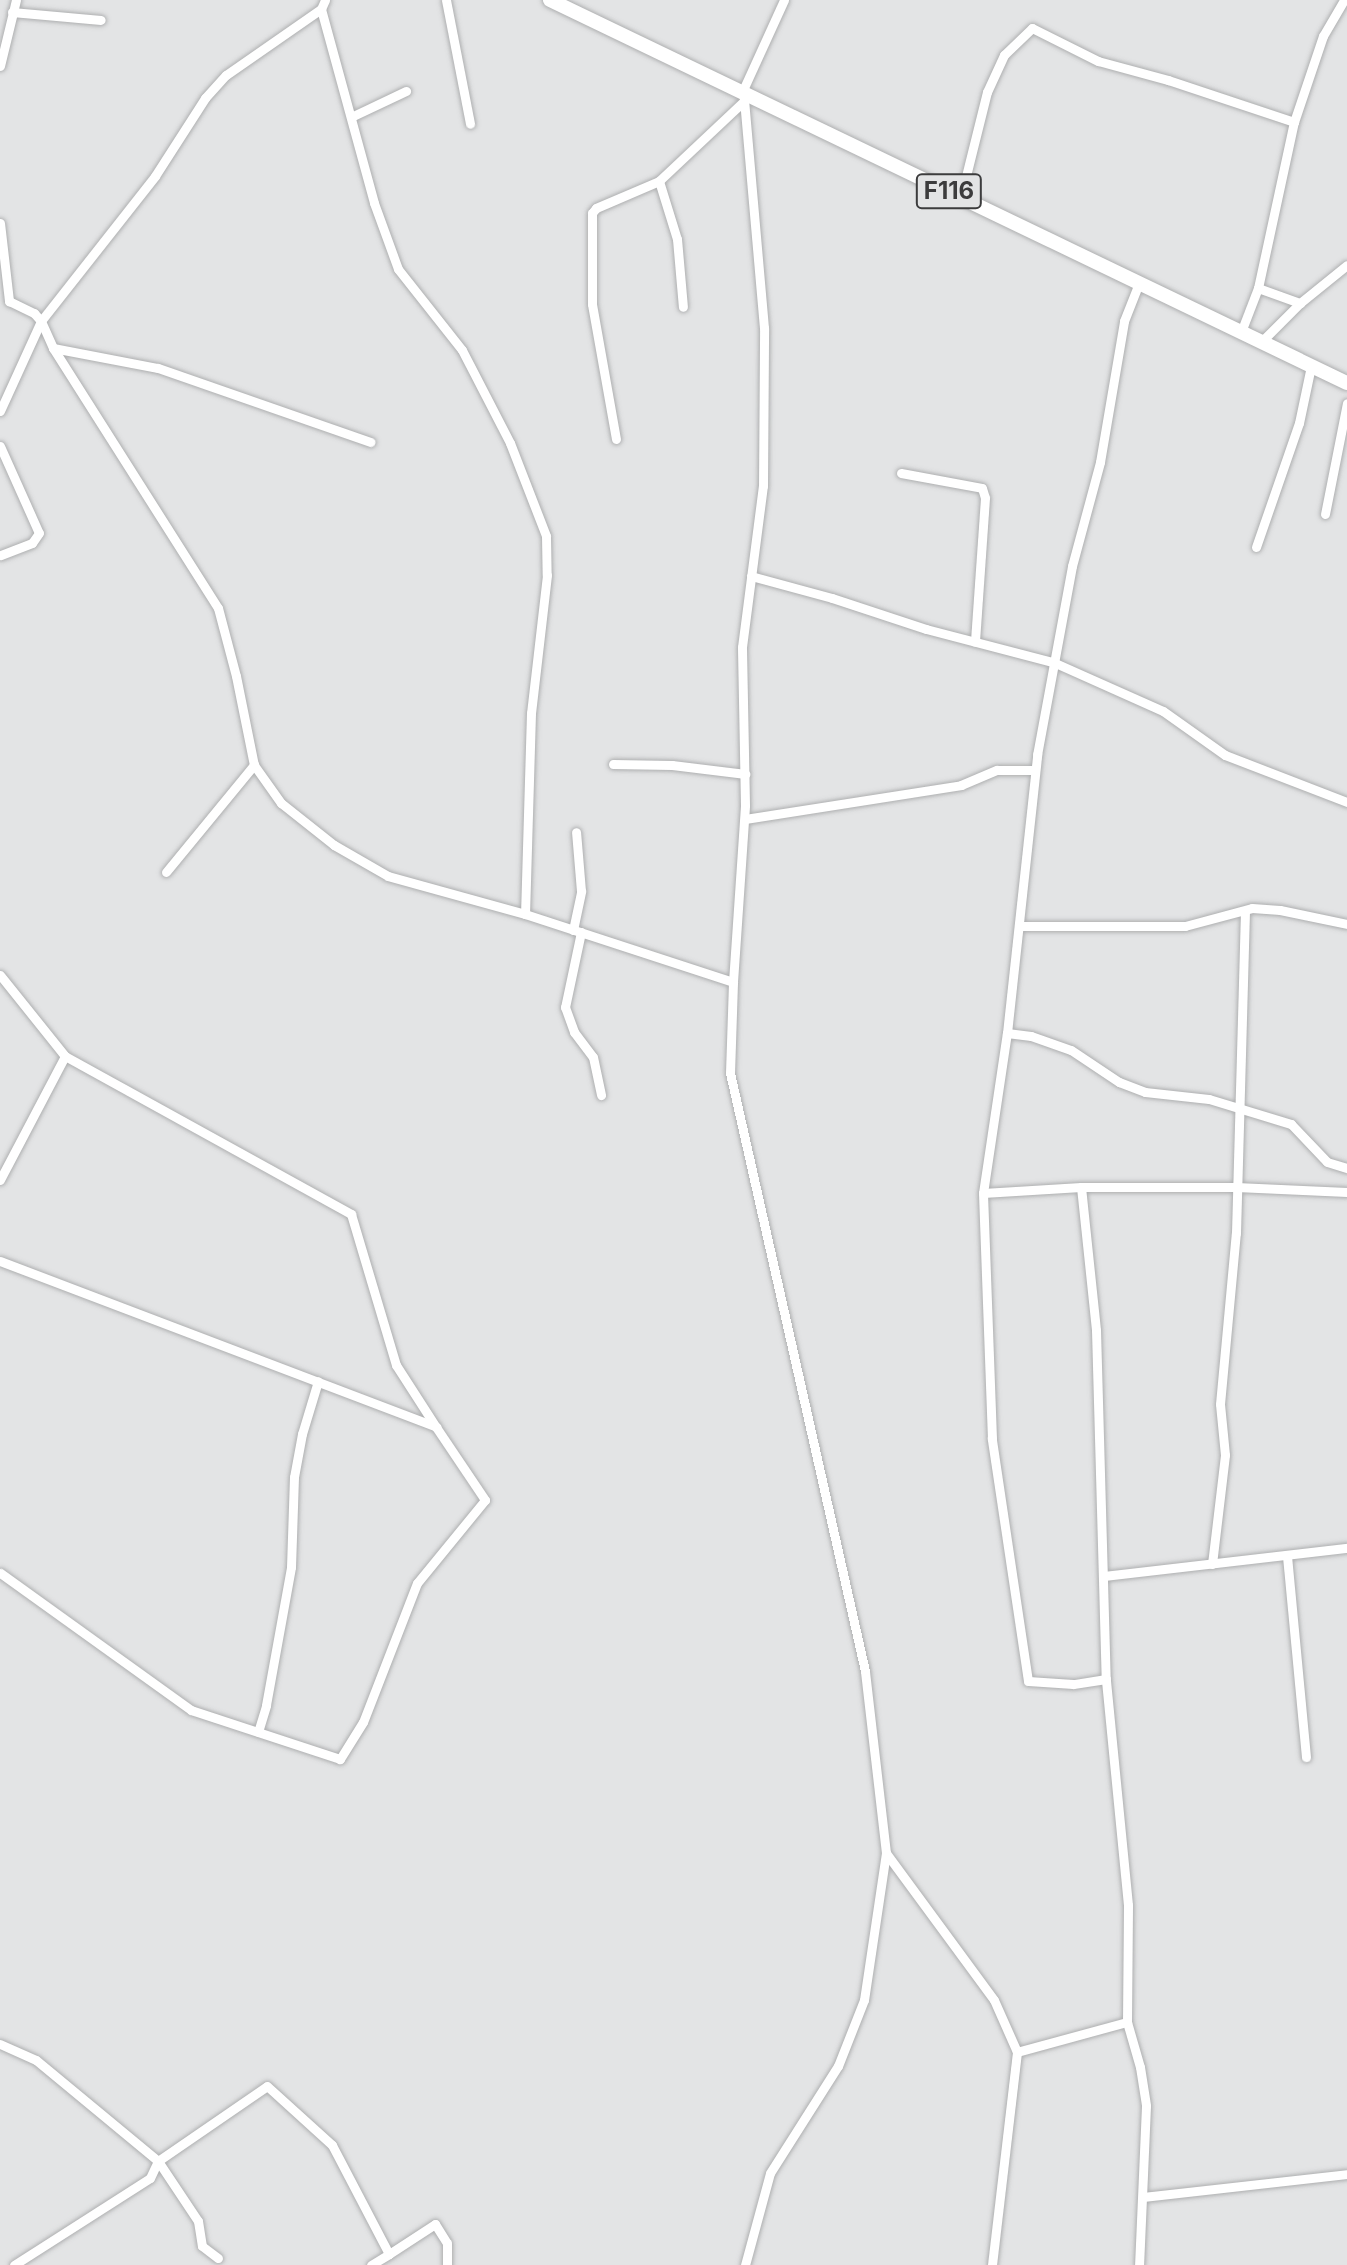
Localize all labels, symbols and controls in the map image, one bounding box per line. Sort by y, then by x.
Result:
road number: F116 [915,171,983,211]

